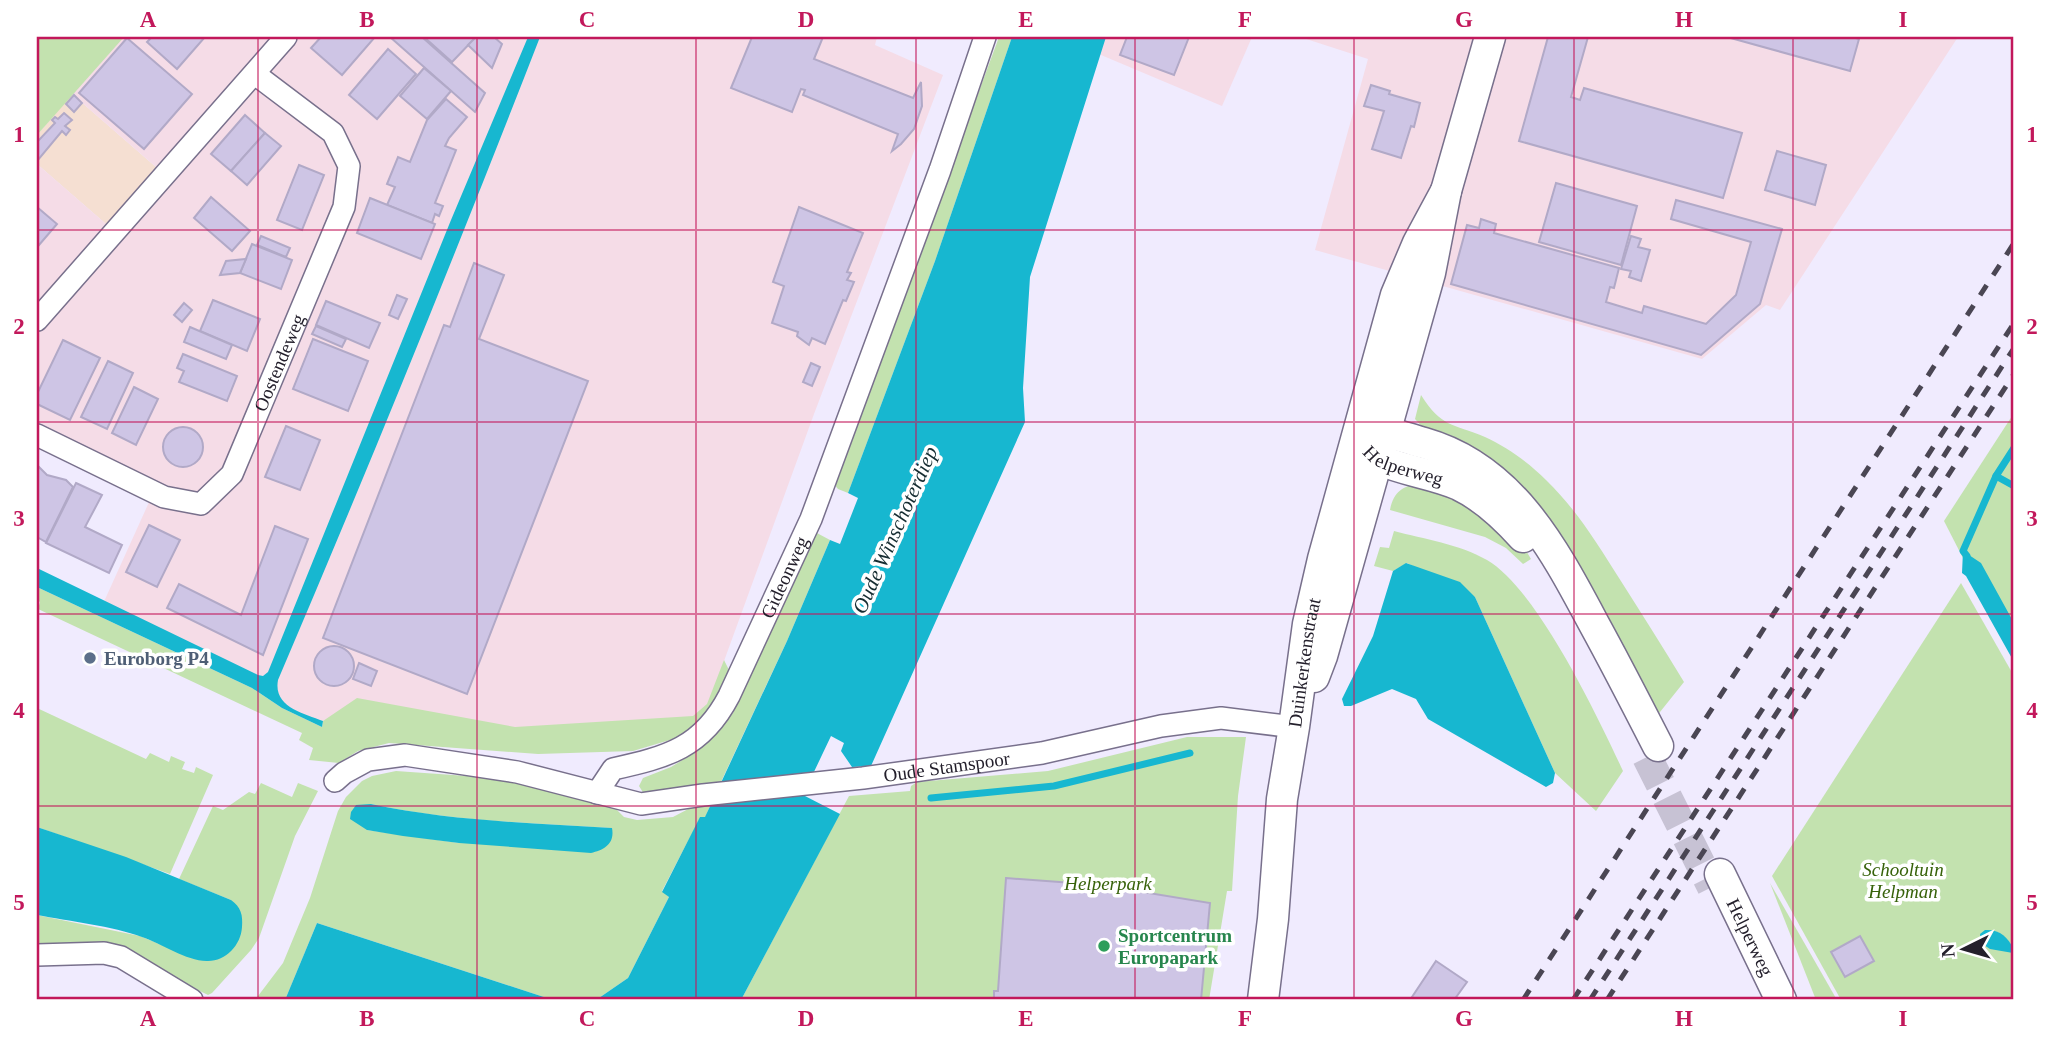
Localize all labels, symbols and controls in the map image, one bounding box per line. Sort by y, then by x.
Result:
text: A [140,7,157,32]
text: B [359,7,375,32]
text: C [579,7,595,32]
text: D [798,7,814,32]
text: E [1018,7,1034,32]
text: F [1238,7,1252,32]
text: G [1455,7,1473,32]
text: H [1675,7,1693,32]
text: I [1899,7,1908,32]
text: 1 [13,122,25,147]
text: 1 [2026,122,2038,147]
street label: Oostendeweg [250,310,309,414]
text: 2 [13,314,25,339]
text: 2 [2026,314,2038,339]
street label: Helperweg [1359,441,1446,490]
water label: Oude Winschoterdiep [847,443,943,617]
text: 3 [13,506,25,531]
text: 3 [2026,506,2038,531]
street label: Gideonweg [757,533,813,621]
street label: Duinkerkenstraat [1284,595,1325,729]
place label: Euroborg P4 [104,648,209,669]
marker: Euroborg P4 [82,650,98,666]
text: 4 [13,698,25,723]
text: 4 [2026,698,2038,723]
street label: Oude Stamspoor [882,748,1012,786]
park label: Schooltuin Helpman [1862,859,1944,902]
park label: Helperpark [1063,873,1152,894]
text: 5 [13,890,25,915]
text: 5 [2026,890,2038,915]
street label: Helperweg [1722,895,1778,980]
north arrow [1928,914,1998,984]
place label: Sportcentrum Europapark [1118,925,1232,968]
marker: Sportcentrum Europapark [1096,938,1112,954]
text: N [1936,942,1959,958]
text: A [140,1006,157,1031]
text: B [359,1006,375,1031]
text: C [579,1006,595,1031]
text: D [798,1006,814,1031]
text: E [1018,1006,1034,1031]
text: F [1238,1006,1252,1031]
text: G [1455,1006,1473,1031]
text: H [1675,1006,1693,1031]
text: I [1899,1006,1908,1031]

